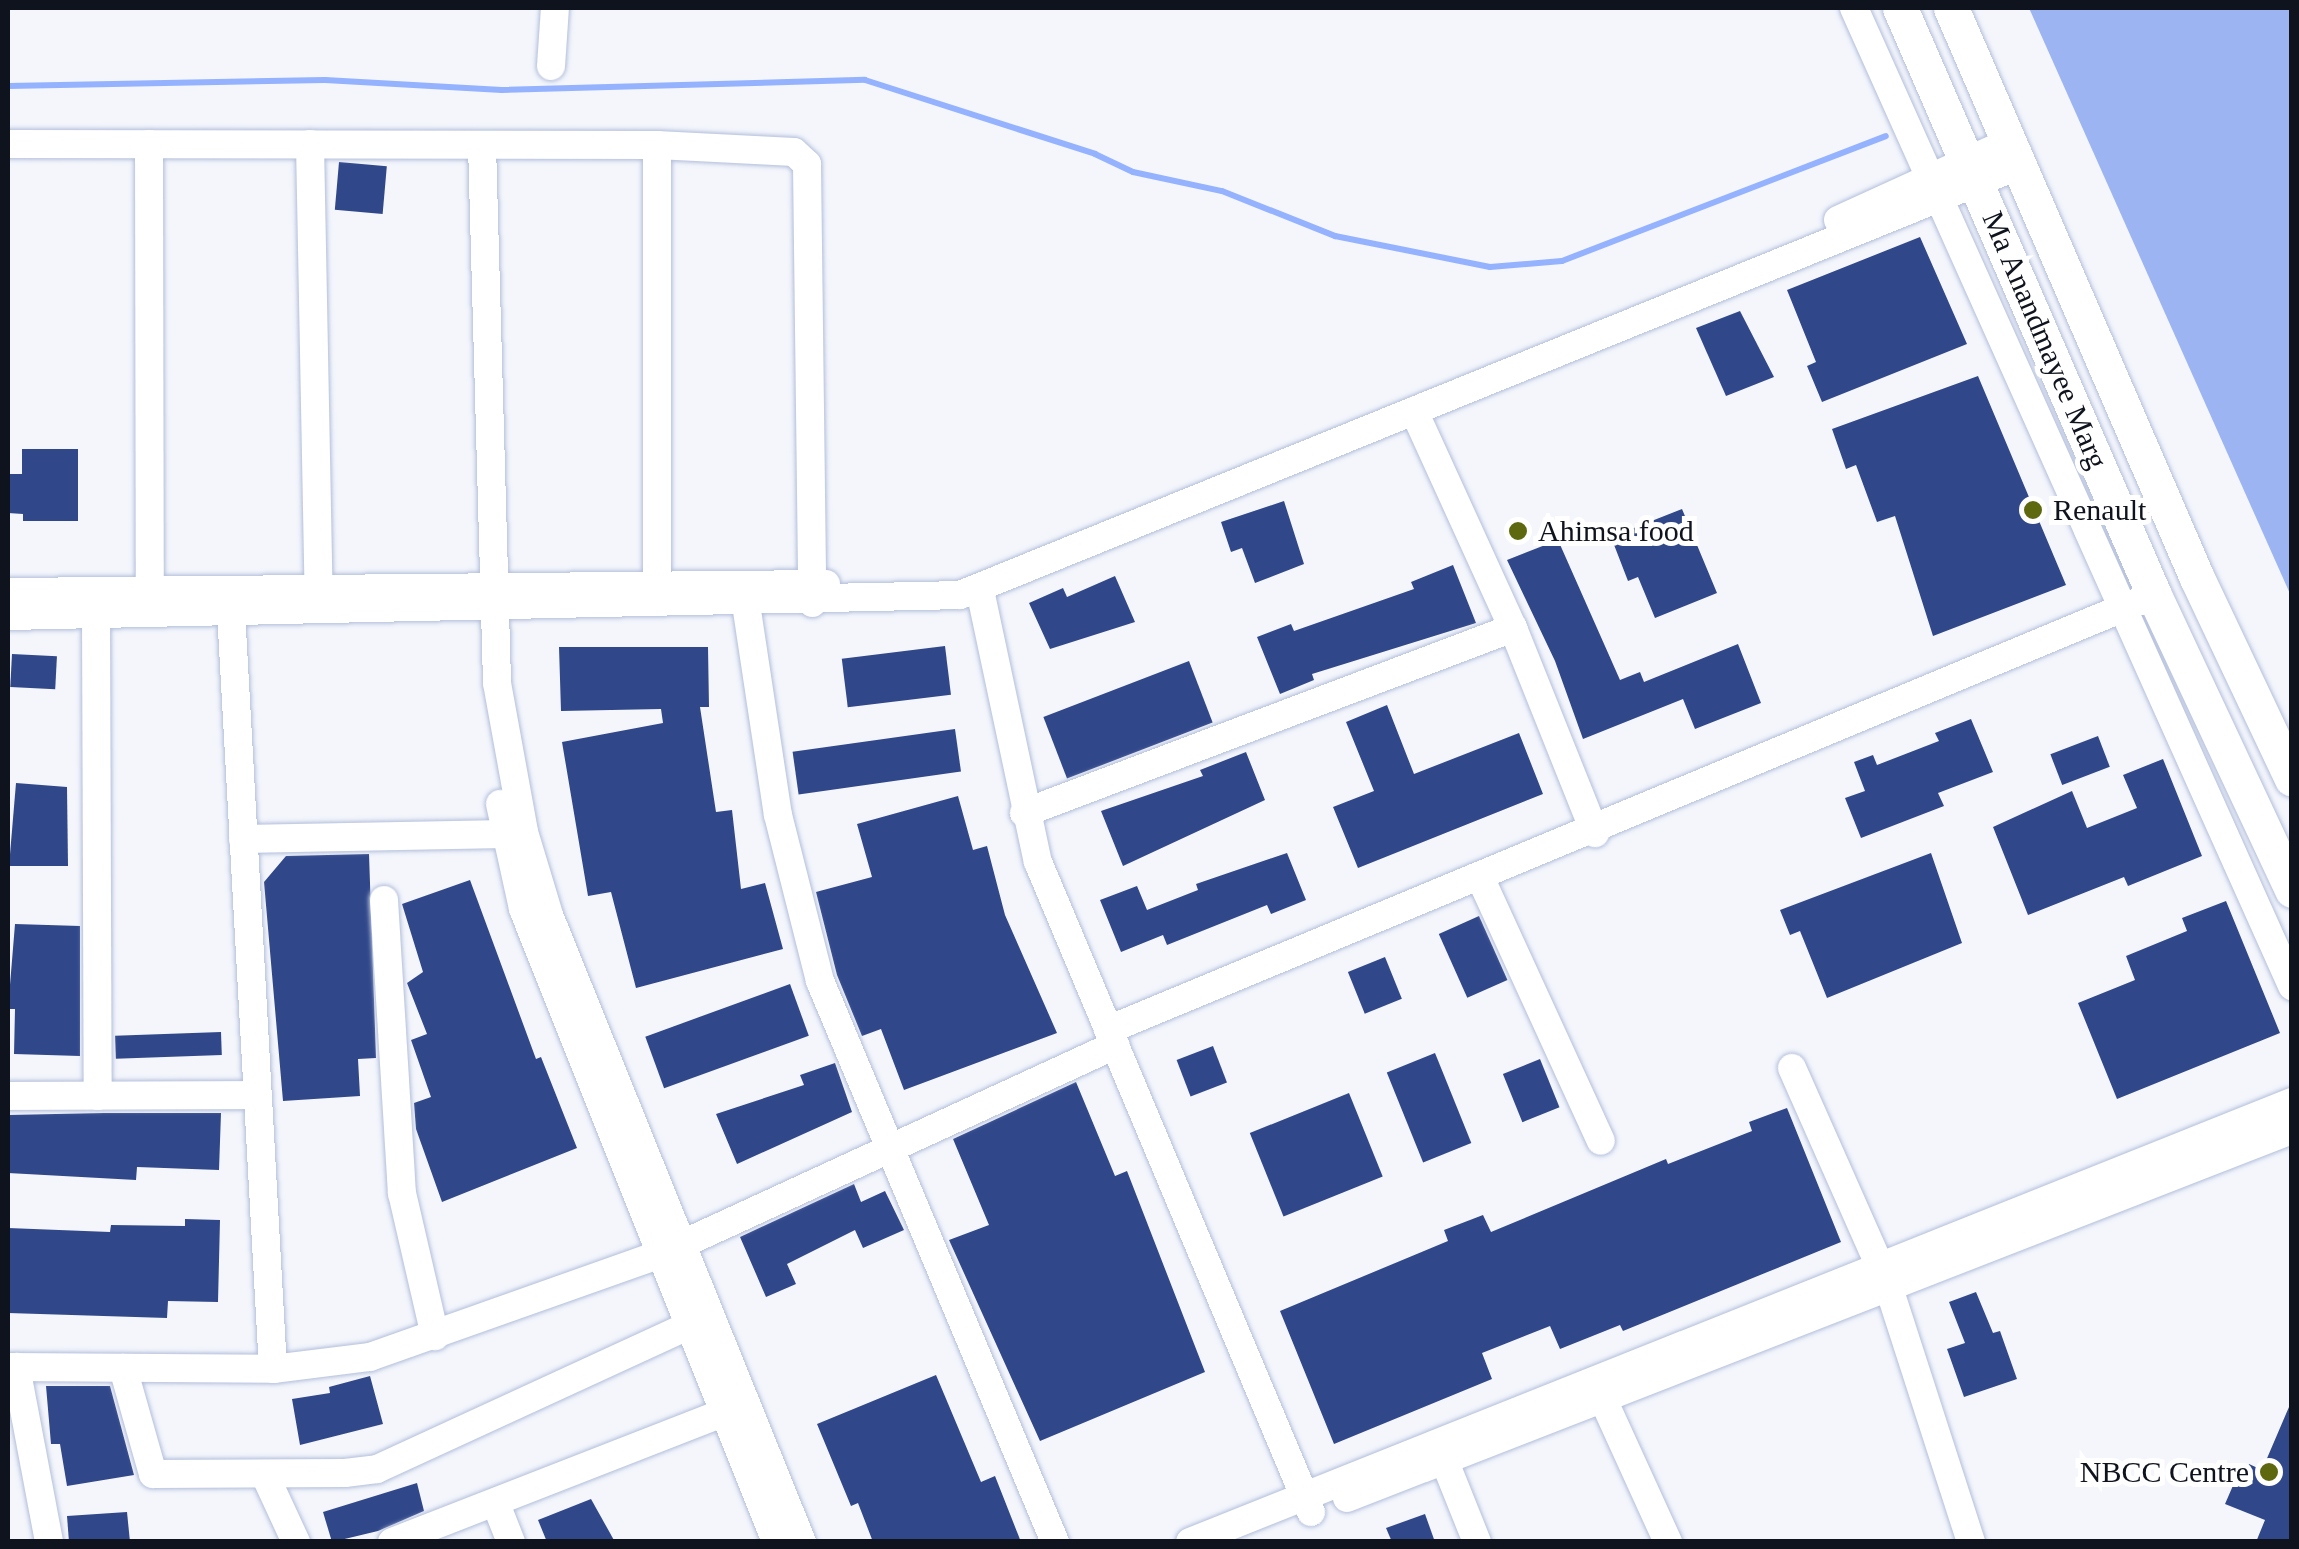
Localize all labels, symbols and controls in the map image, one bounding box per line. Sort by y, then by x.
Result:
street label: Ma Anandmayee Marg [1974,205,2116,475]
place label: Renault [2053,492,2146,528]
marker: Renault [2022,499,2044,521]
place label: Ahimsa food [1538,513,1694,549]
marker: Ahimsa food [1507,520,1529,542]
place label: NBCC Centre [2080,1454,2249,1490]
marker: NBCC Centre [2258,1461,2280,1483]

